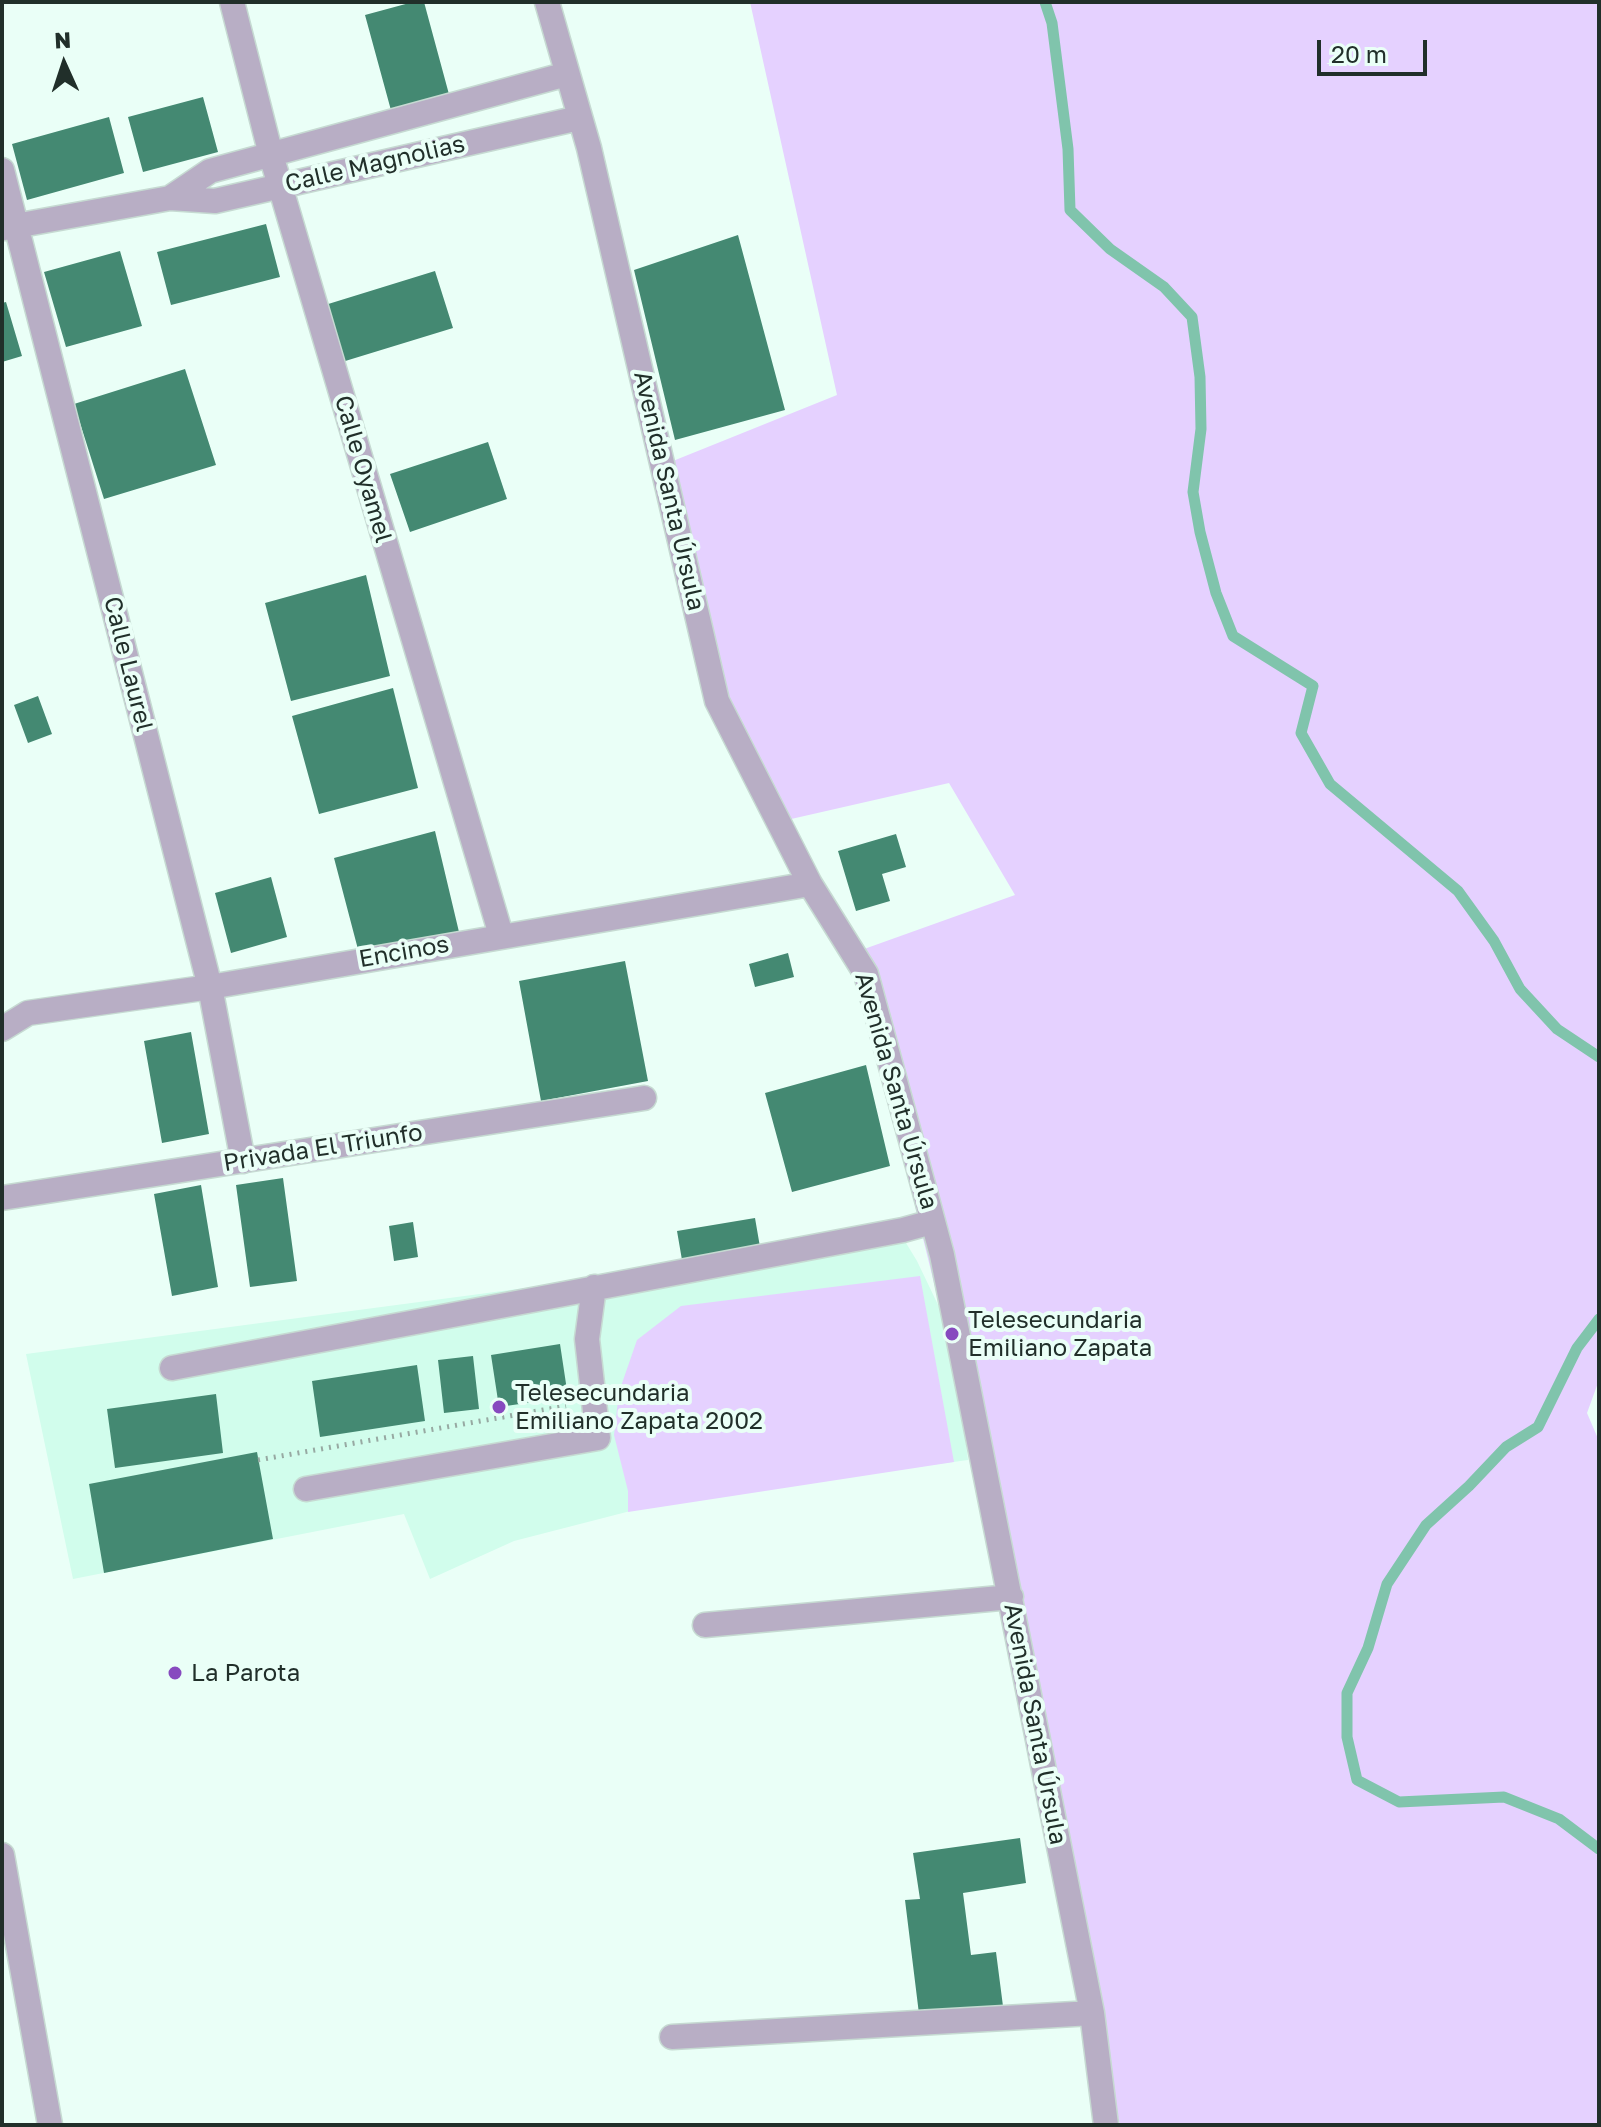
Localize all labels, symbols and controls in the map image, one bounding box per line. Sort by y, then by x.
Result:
north arrow [24,24,104,104]
scale bar [1321,24,1431,74]
text: N [54,26,72,53]
text: 20 m [1331,39,1387,68]
street label: Calle Magnolias [282,129,468,199]
street label: Avenida Santa Úrsula [627,368,711,614]
street label: Calle Oyamel [328,392,398,546]
street label: Calle Laurel [97,594,159,734]
street label: Encinos [357,930,451,974]
street label: Avenida Santa Úrsula [848,969,944,1213]
street label: Privada El Triunfo [221,1118,425,1178]
place label: Telesecundaria Emiliano Zapata [968,1306,1152,1362]
marker: Telesecundaria Emiliano Zapata [943,1325,961,1343]
place label: Telesecundaria Emiliano Zapata 2002 [515,1379,763,1435]
marker: Telesecundaria Emiliano Zapata 2002 [490,1398,508,1416]
street label: Avenida Santa Úrsula [997,1601,1073,1847]
place label: La Parota [191,1659,300,1687]
marker: La Parota [166,1664,184,1682]

